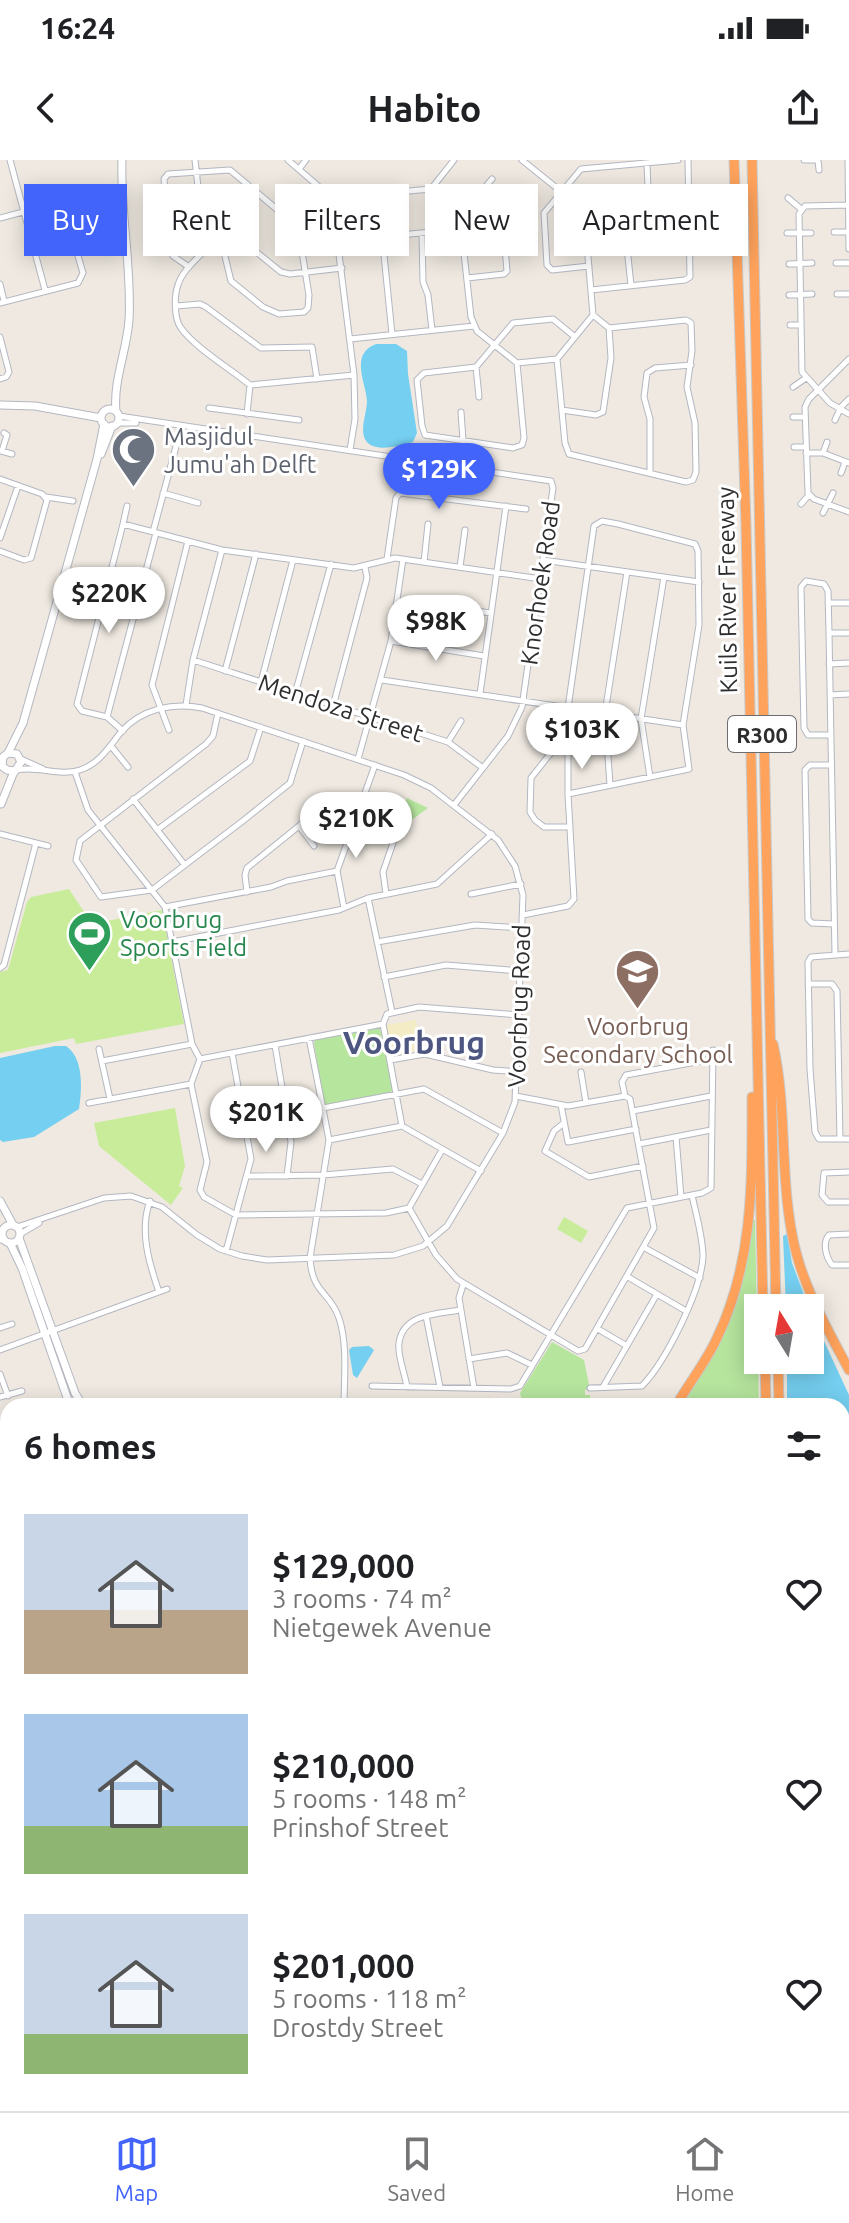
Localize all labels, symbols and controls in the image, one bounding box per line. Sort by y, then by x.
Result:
text: 16:24 [40,11,115,45]
icon: back [24,86,68,130]
icon: share [781,86,825,130]
text: Habito [368,88,481,129]
chip: Buy [24,184,127,256]
chip: Rent [143,184,259,256]
chip: Filters [275,184,409,256]
chip: New [425,184,538,256]
chip: Apartment [554,184,748,256]
place label: Masjidul Jumu'ah Delft [164,423,317,478]
mosque icon: Masjidul Jumu'ah Delft [109,426,157,489]
pin: $129K [383,443,495,511]
text: $129K [401,454,477,483]
street label: Kuils River Freeway [712,486,742,694]
street label: Knorhoek Road [515,499,565,667]
pin: $220K [53,567,165,635]
text: $220K [71,578,147,607]
pin: $98K [389,595,483,663]
text: $98K [405,606,467,635]
street label: Mendoza Street [255,669,427,748]
pin: $103K [526,703,638,771]
text: $103K [544,714,620,743]
road number: R300 [728,716,796,752]
pin: $210K [300,792,412,860]
text: $210K [318,803,394,832]
place label: Voorbrug Sports Field [120,906,247,961]
sports icon: Voorbrug Sports Field [65,909,113,972]
street label: Voorbrug Road [503,924,535,1088]
school or university icon: Voorbrug Secondary School [614,948,662,1011]
place label: Voorbrug Secondary School [543,1013,733,1068]
district label: Voorbrug [343,1024,485,1060]
pin: $201K [210,1086,322,1154]
text: $201K [228,1097,304,1126]
north arrow [744,1294,824,1374]
map controls [744,1294,824,1374]
icon: filters [782,1424,826,1468]
text: 6 homes [24,1427,157,1465]
icon: home [88,1546,184,1642]
text: $129,000 [272,1546,415,1584]
icon: heart [782,1572,826,1616]
text: 3 rooms · 74 m² [272,1584,452,1613]
text: Nietgewek Avenue [272,1613,492,1642]
icon: home [88,1746,184,1842]
text: $210,000 [272,1746,415,1784]
icon: heart [782,1772,826,1816]
text: 5 rooms · 148 m² [272,1784,467,1813]
text: Prinshof Street [272,1813,448,1842]
icon: home [88,1946,184,2042]
text: $201,000 [272,1946,415,1984]
icon: heart [782,1972,826,2016]
text: 5 rooms · 118 m² [272,1984,467,2013]
text: Drostdy Street [272,2013,443,2042]
tab: Map [115,2132,159,2205]
tab: Saved [388,2132,446,2205]
tab: Home [675,2132,734,2205]

